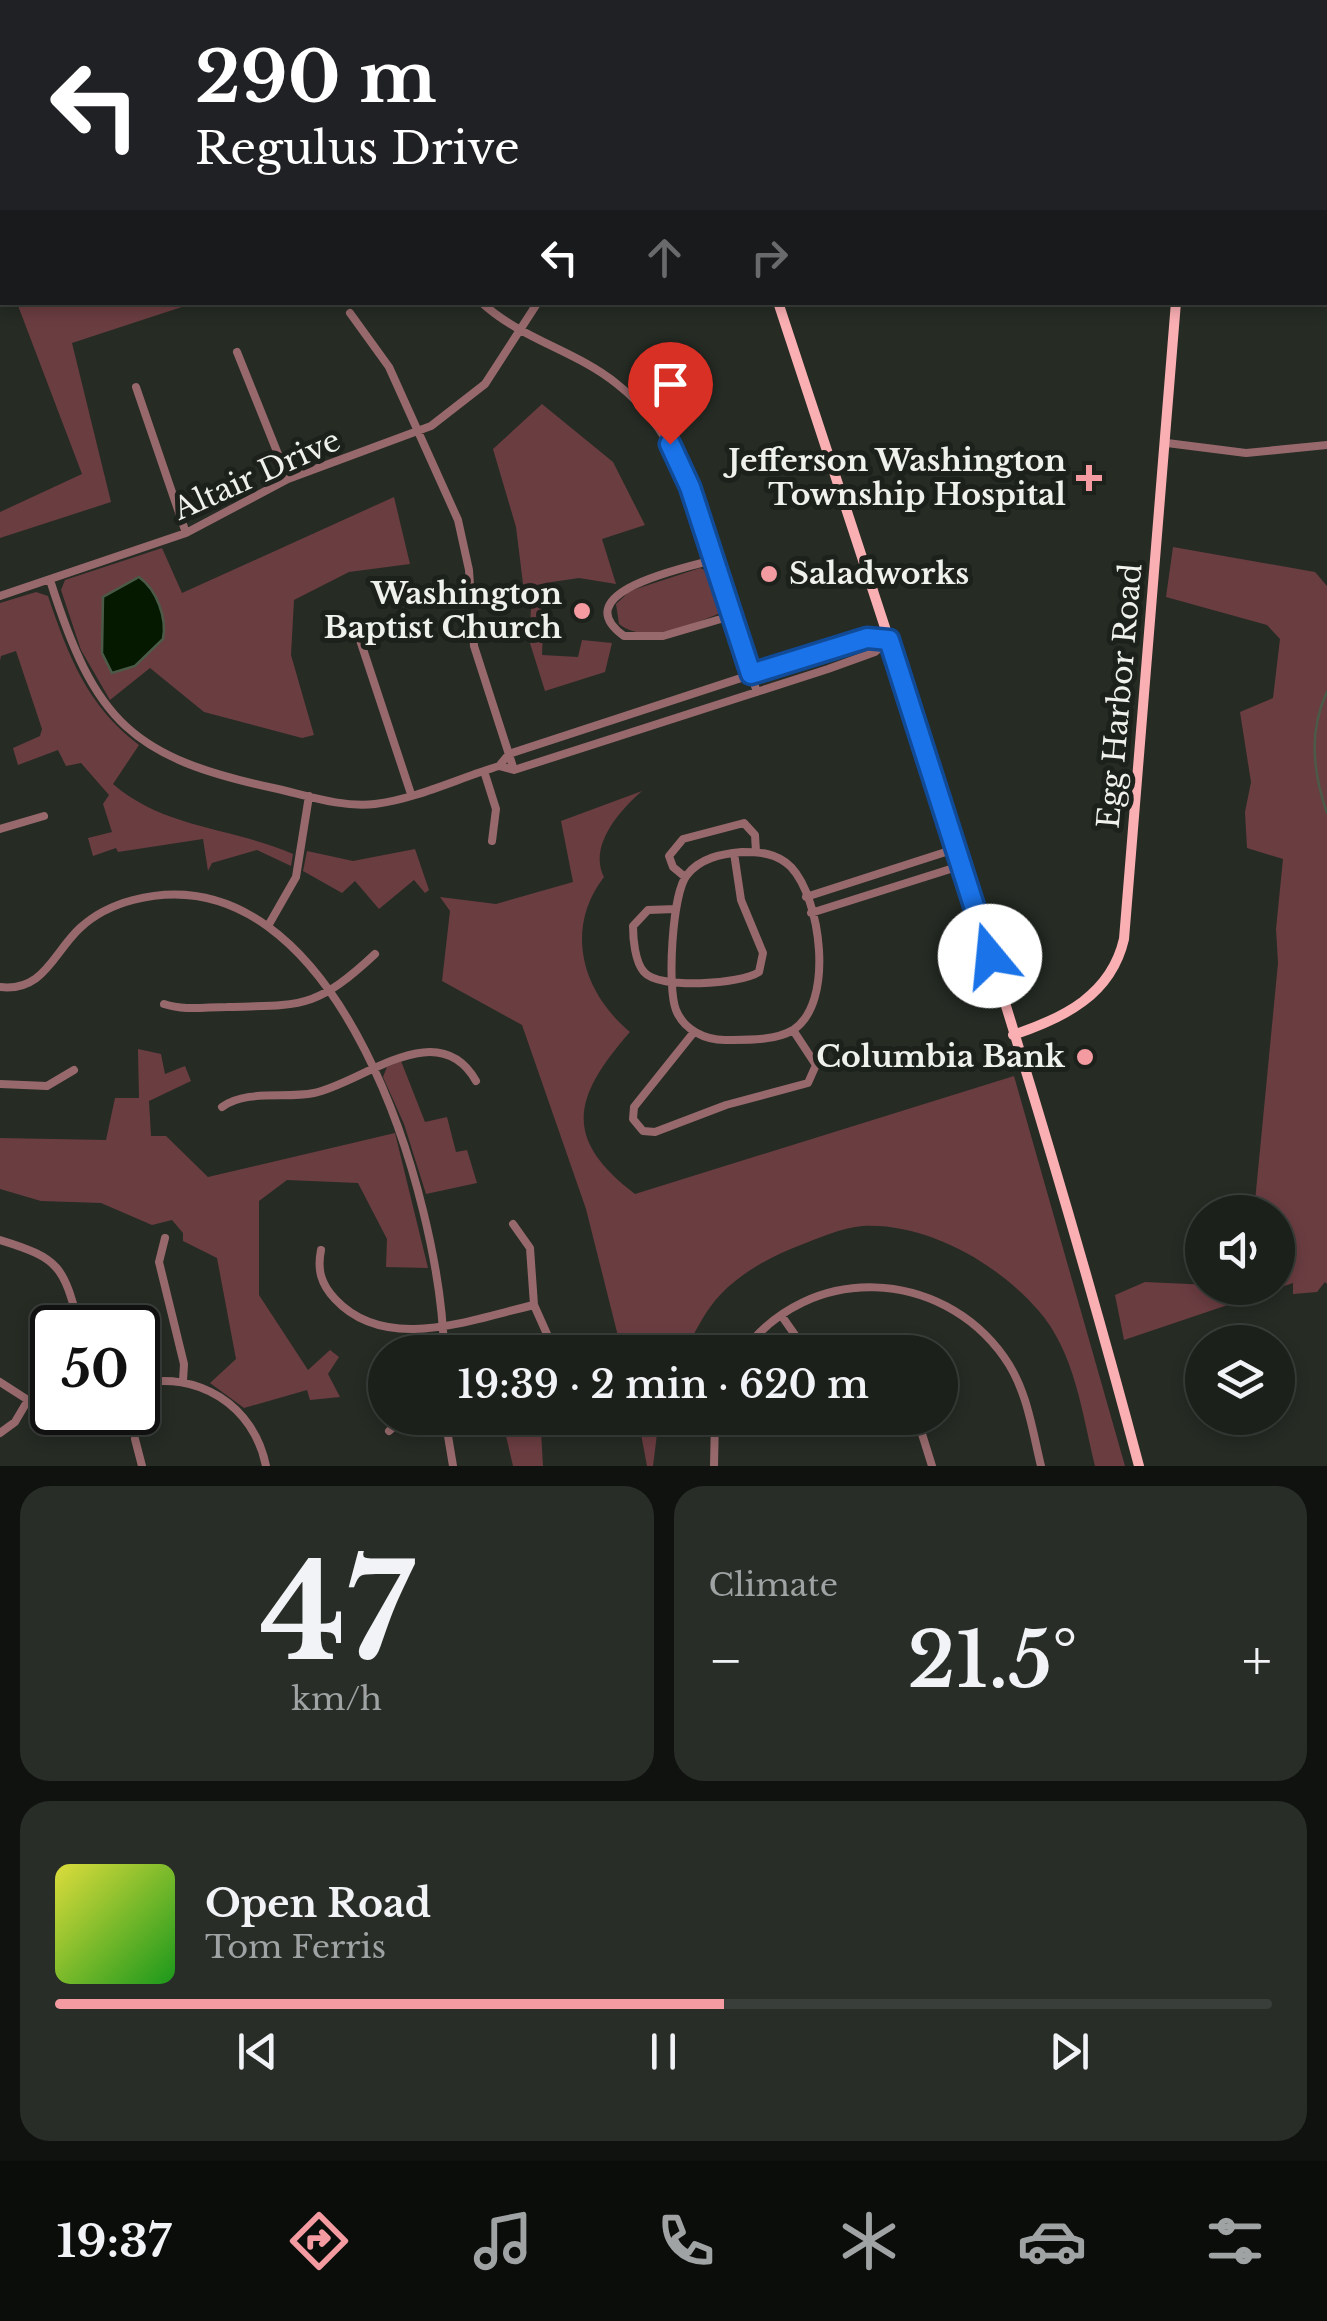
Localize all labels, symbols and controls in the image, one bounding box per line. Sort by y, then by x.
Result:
text: 290 m [195,34,437,121]
icon: left [30,40,160,170]
text: Regulus Drive [195,120,520,176]
icon: left [532,230,587,285]
icon: ahead [637,230,692,285]
icon: right [742,230,797,285]
pin [628,342,713,445]
icon: arrive [643,357,698,412]
street label: Altair Drive [167,421,346,528]
place label: Jefferson Washington Township Hospital [722,442,1066,513]
marker: Jefferson Washington Township Hospital [1076,465,1102,491]
place label: Saladworks [789,555,969,592]
street label: Egg Harbor Road [1089,562,1150,830]
marker: Saladworks [758,563,780,585]
place label: Washington Baptist Church [324,575,563,646]
marker: Washington Baptist Church [571,600,593,622]
position arrow [938,904,1042,1008]
place label: Columbia Bank [816,1038,1066,1075]
marker: Columbia Bank [1074,1046,1096,1068]
map controls [1185,1195,1295,1435]
button: sound [1185,1195,1295,1305]
speed limit sign: 50 [30,1305,160,1435]
button: layers [1185,1325,1295,1435]
text: 19:39 · 2 min · 620 m [457,1361,869,1408]
text: 47 [260,1533,413,1694]
text: Climate [709,1565,838,1605]
text: 21.5° [908,1614,1078,1707]
text: − [709,1627,743,1695]
text: + [1242,1627,1272,1695]
text: km/h [291,1679,382,1719]
text: Open Road [205,1880,431,1927]
text: Tom Ferris [205,1927,386,1967]
icon: previous [230,2024,285,2079]
icon: pause [636,2024,691,2079]
icon: next [1042,2024,1097,2079]
icon: directions [284,2206,354,2276]
icon: music [468,2206,538,2276]
icon: phone [651,2206,721,2276]
icon: climate [834,2206,904,2276]
icon: car [1017,2206,1087,2276]
icon: filters [1200,2206,1270,2276]
text: 19:37 [57,2213,171,2269]

